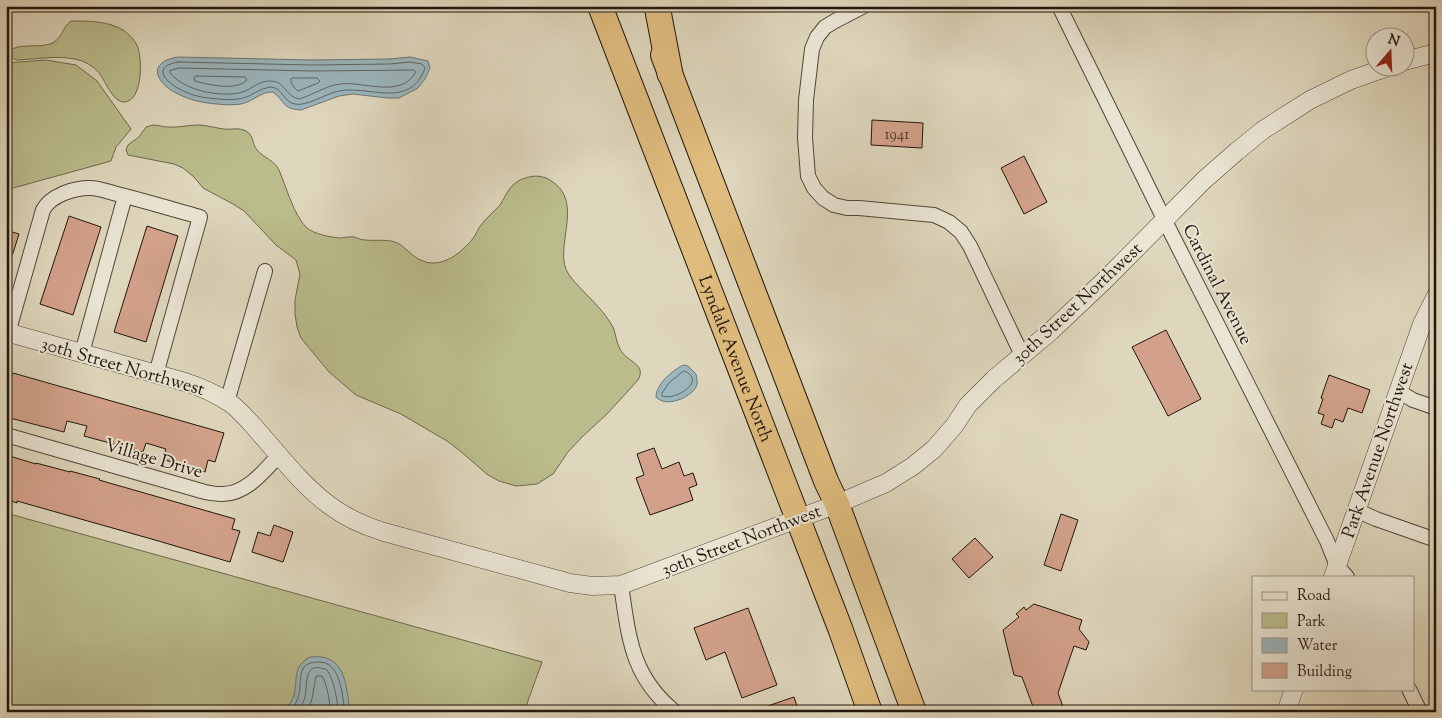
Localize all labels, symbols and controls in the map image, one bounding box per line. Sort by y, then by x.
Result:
north arrow [1364,28,1414,78]
text: N [1385,30,1402,53]
house number: 1941 [885,125,909,146]
street label: Cardinal Avenue [1175,220,1258,350]
street label: 30th Street Northwest [1008,237,1149,372]
street label: Lyndale Avenue North [690,272,778,447]
street label: 30th Street Northwest [38,332,207,404]
street label: Park Avenue Northwest [1337,359,1421,542]
street label: Village Drive [101,434,206,486]
street label: 30th Street Northwest [658,499,825,584]
legend [1252,576,1414,690]
text: Road [1297,586,1331,607]
text: Park [1297,612,1326,633]
text: Water [1297,636,1338,657]
text: Building [1297,662,1352,683]

